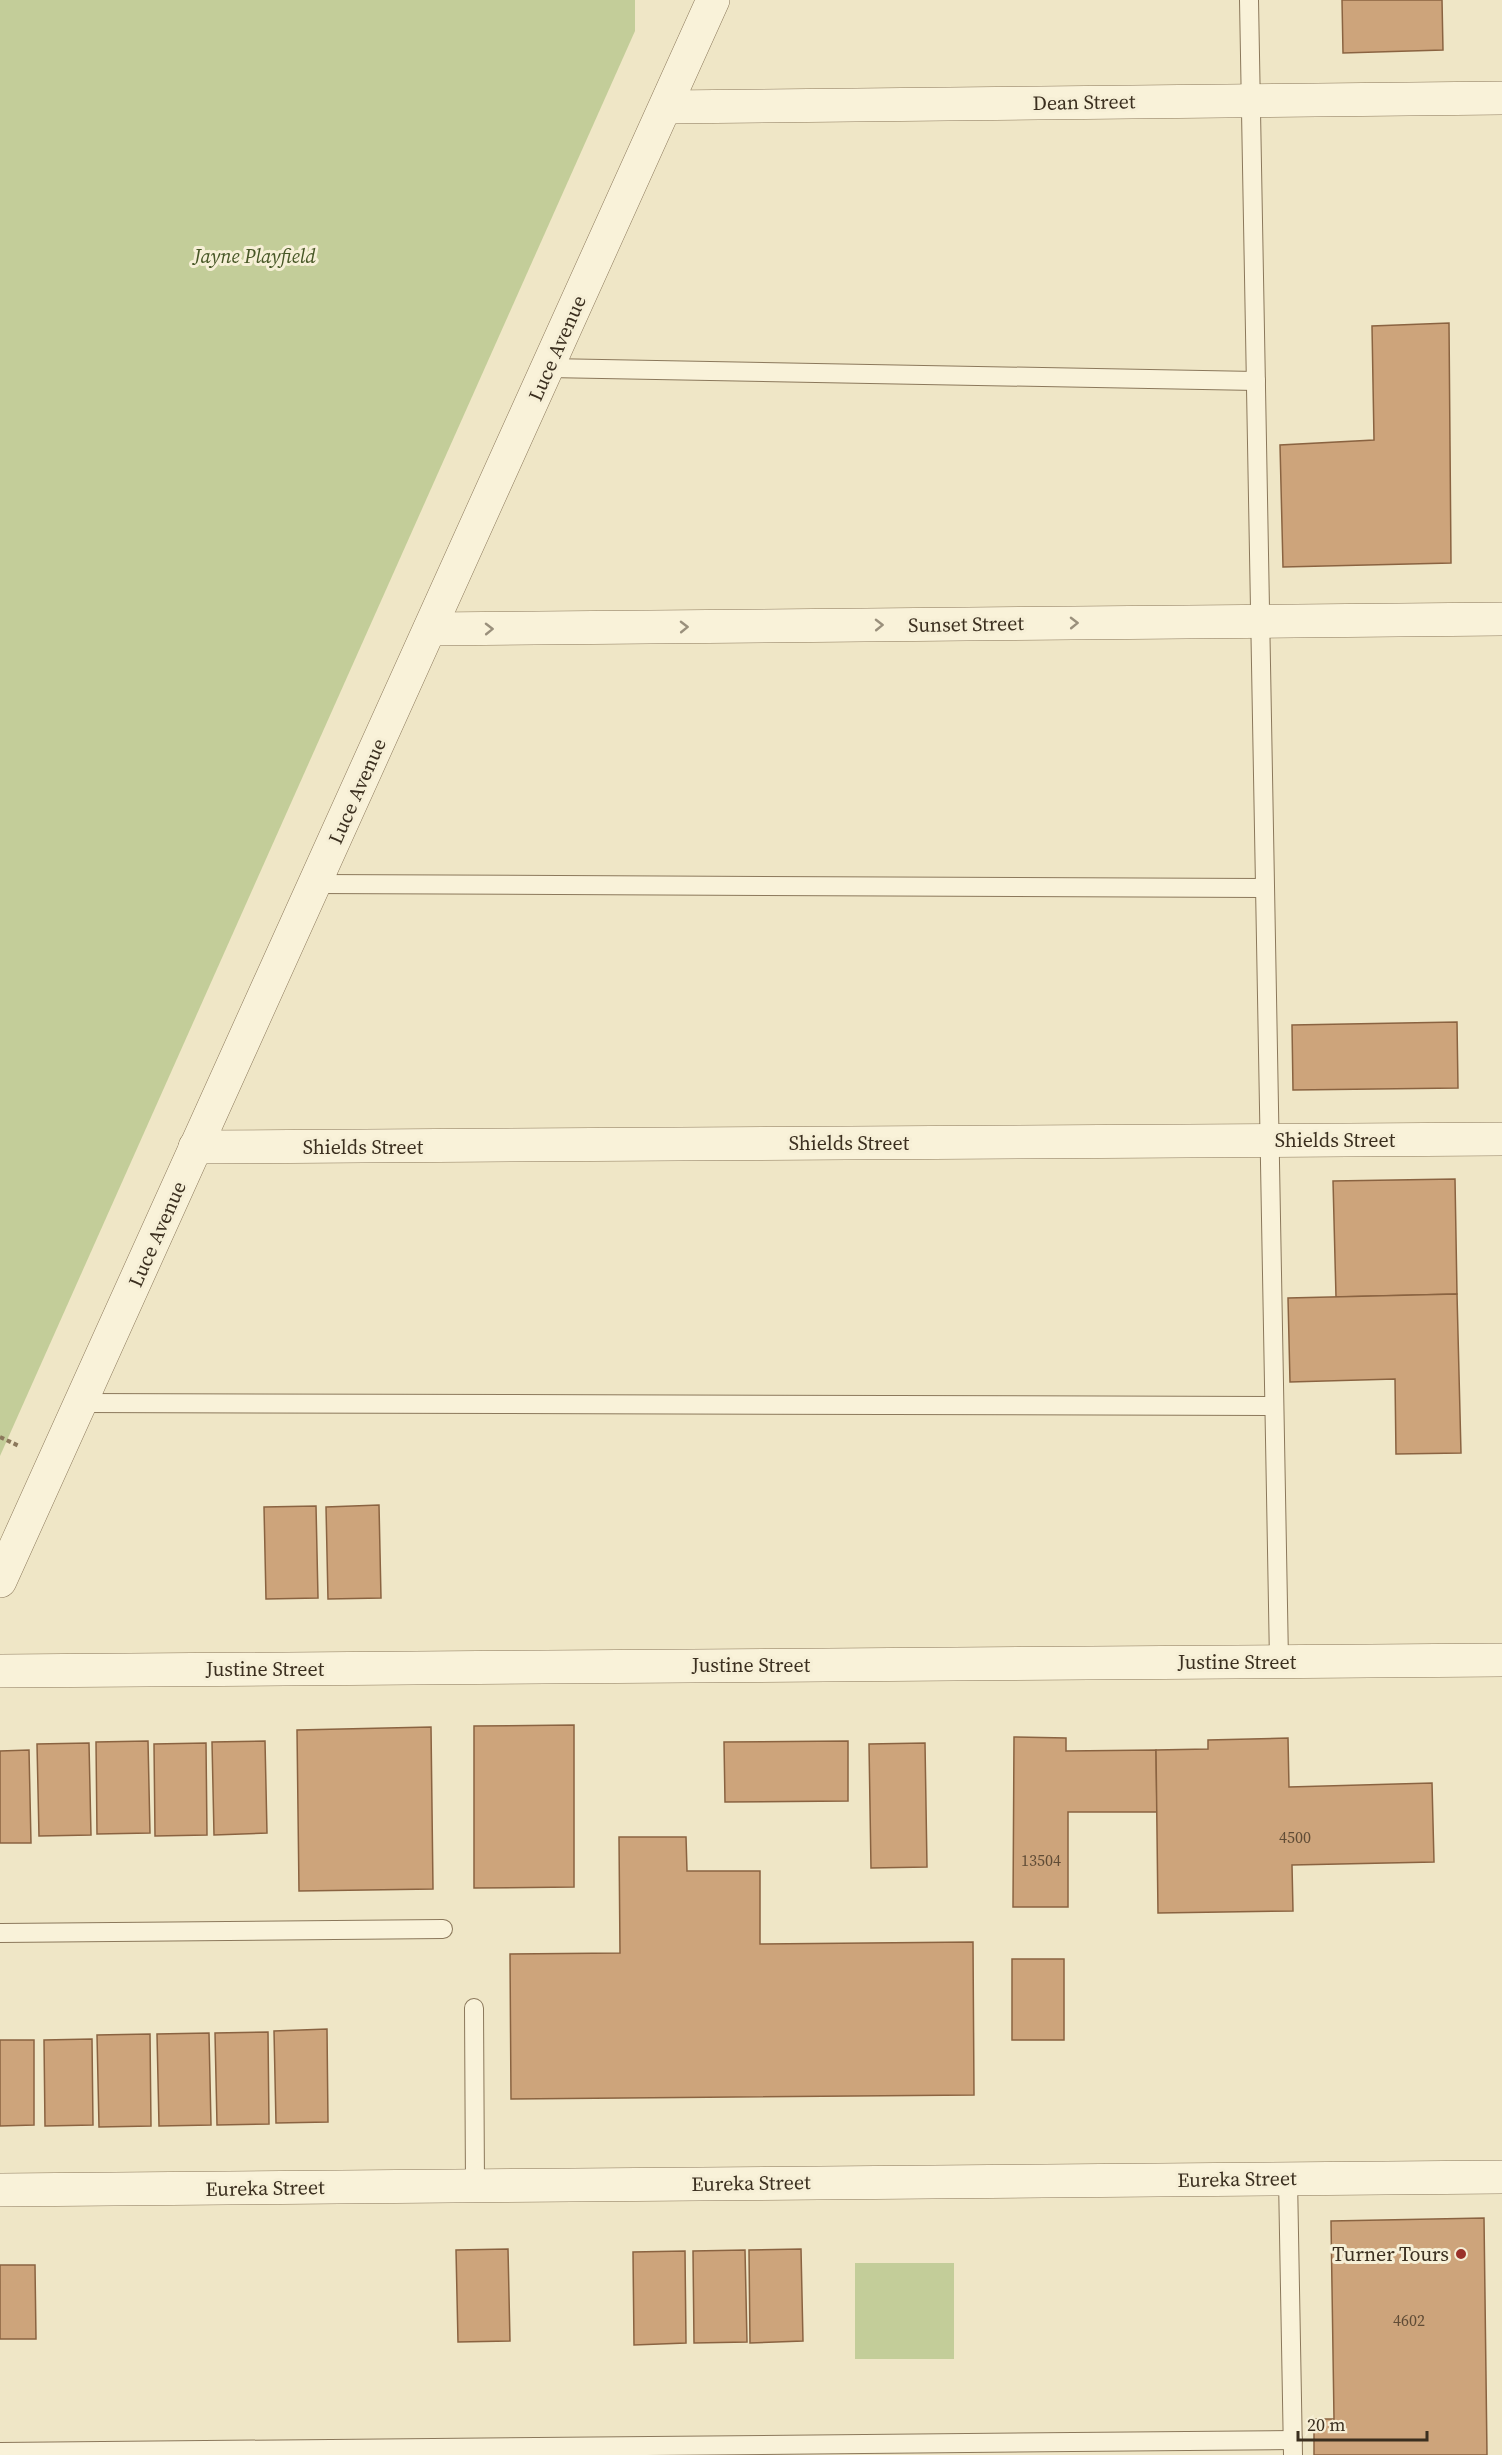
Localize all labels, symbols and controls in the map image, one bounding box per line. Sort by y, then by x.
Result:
street label: Dean Street [1032,87,1136,117]
park label: Jayne Playfield [191,242,316,270]
street label: Luce Avenue [521,291,593,405]
street label: Sunset Street [908,609,1025,639]
one-way arrow [1069,617,1078,629]
one-way arrow [874,619,883,631]
one-way arrow [679,621,688,633]
one-way arrow [484,623,493,635]
street label: Luce Avenue [321,734,393,848]
street label: Shields Street [1275,1126,1396,1154]
street label: Shields Street [789,1129,910,1157]
street label: Shields Street [303,1133,424,1161]
street label: Luce Avenue [121,1177,193,1291]
street label: Justine Street [1177,1648,1297,1676]
street label: Justine Street [691,1651,811,1679]
street label: Justine Street [205,1655,325,1683]
house number: 4500 [1279,1826,1311,1848]
house number: 13504 [1021,1849,1061,1871]
street label: Eureka Street [1177,2164,1297,2194]
street label: Eureka Street [691,2168,811,2198]
street label: Eureka Street [205,2173,325,2203]
place label: Turner Tours [1332,2240,1449,2268]
marker: Turner Tours [1454,2247,1468,2261]
house number: 4602 [1393,2309,1425,2331]
scale bar [1298,2404,1427,2442]
text: 20 m [1307,2412,1345,2437]

